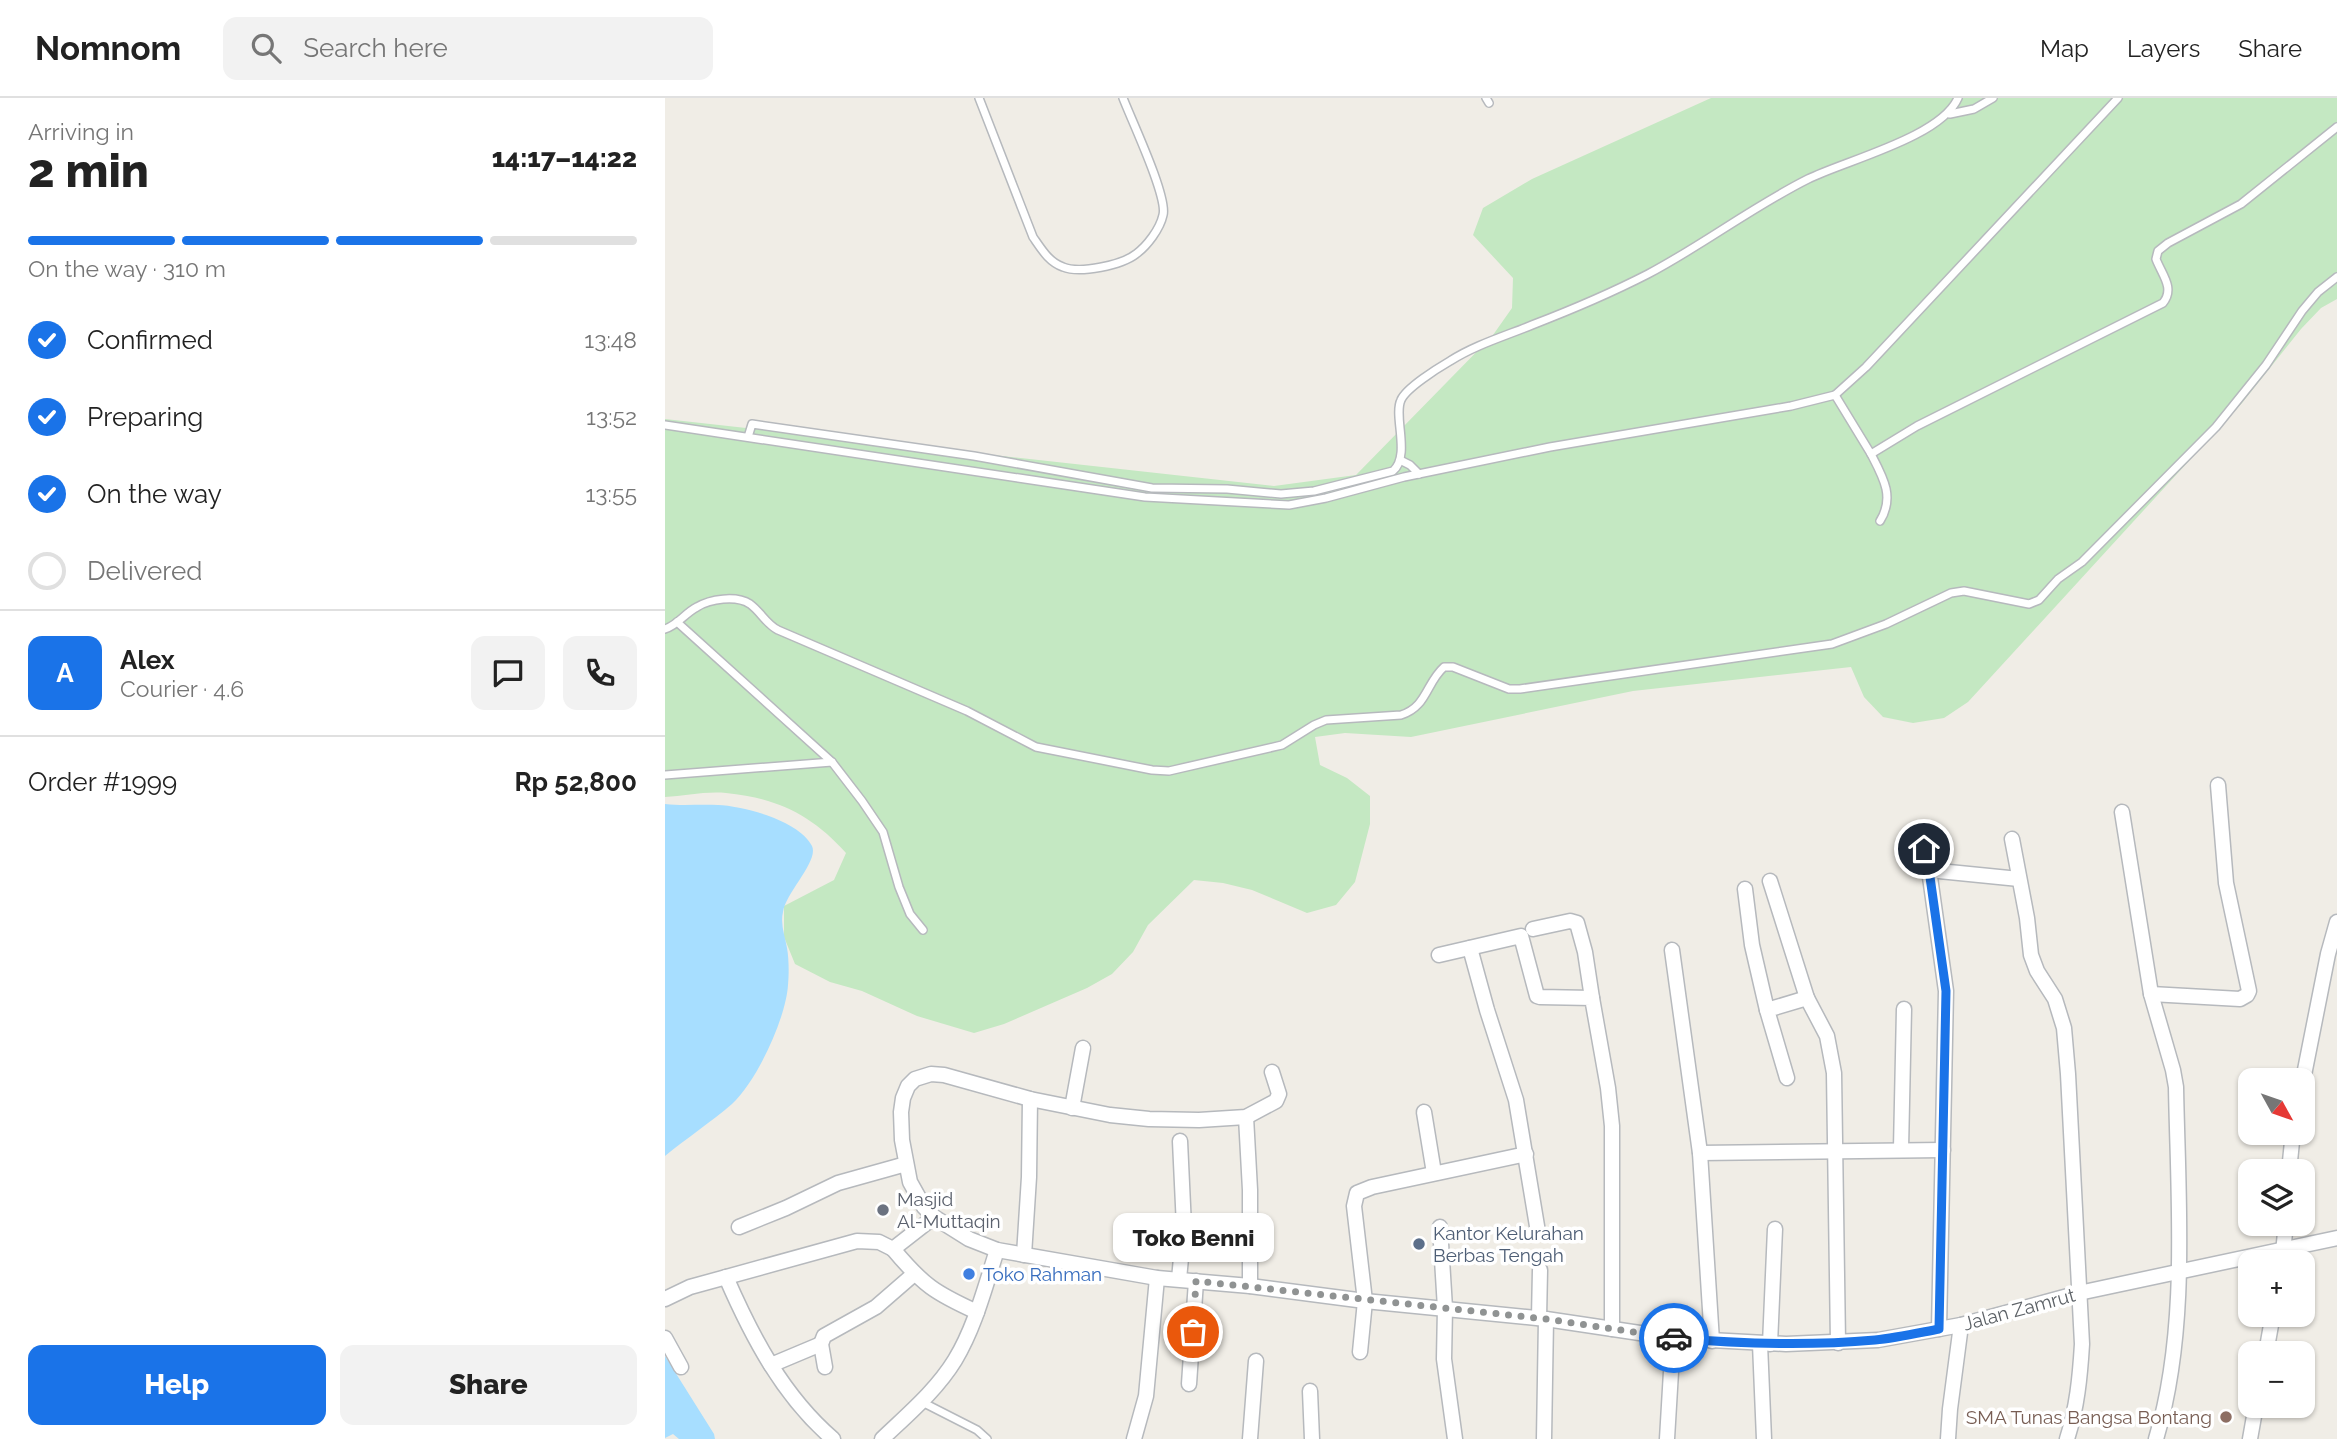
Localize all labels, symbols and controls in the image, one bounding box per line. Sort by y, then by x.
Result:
search box [223,17,713,80]
text: Nomnom [35,29,181,68]
icon: search [247,29,285,67]
text: Search here [303,33,448,63]
text: Map [2040,34,2089,63]
text: Layers [2127,34,2200,63]
text: Share [2238,34,2302,63]
text: Arriving in [28,118,134,145]
text: 14:17–14:22 [492,143,637,173]
text: 2 min [28,144,149,198]
text: On the way · 310 m [28,255,226,282]
icon: check [28,321,66,359]
text: Confirmed [87,325,213,355]
text: 13:48 [584,326,637,353]
icon: check [28,398,66,436]
text: Preparing [87,402,203,432]
text: 13:52 [586,403,637,430]
icon: check [28,475,66,513]
text: On the way [87,479,222,509]
text: 13:55 [585,480,637,507]
text: Delivered [87,556,202,586]
button: chat [471,636,545,710]
button: phone [563,636,637,710]
text: Alex [120,645,175,675]
text: A [56,658,74,688]
text: Courier · 4.6 [120,675,244,702]
text: Order #1999 [28,767,177,797]
text: Rp 52,800 [514,767,637,797]
pin [1894,819,1954,879]
icon: home [1905,830,1943,868]
north arrow [2238,1068,2315,1144]
map controls [2238,1068,2315,1418]
button: layers [2238,1159,2315,1236]
place label: Masjid Al-Muttaqin [897,1188,1001,1232]
marker: Masjid Al-Muttaqin [875,1202,891,1218]
callout: Toko Benni [1113,1213,1273,1262]
place label: Kantor Kelurahan Berbas Tengah [1433,1222,1584,1266]
text: Toko Benni [1132,1224,1255,1251]
marker: Kantor Kelurahan Berbas Tengah [1411,1236,1427,1252]
button: + [2238,1250,2315,1327]
place label: Toko Rahman [983,1263,1102,1285]
marker: Toko Rahman [961,1266,977,1282]
street label: Jalan Zamrut [1961,1283,2078,1334]
pin [1163,1302,1223,1362]
courier [1639,1303,1709,1373]
icon: bag [1174,1313,1212,1351]
icon: car [1655,1319,1693,1357]
button: − [2238,1341,2315,1418]
button: Help [28,1345,326,1425]
button: Share [340,1345,637,1425]
place label: SMA Tunas Bangsa Bontang [1966,1406,2212,1428]
marker: SMA Tunas Bangsa Bontang [2218,1409,2234,1425]

